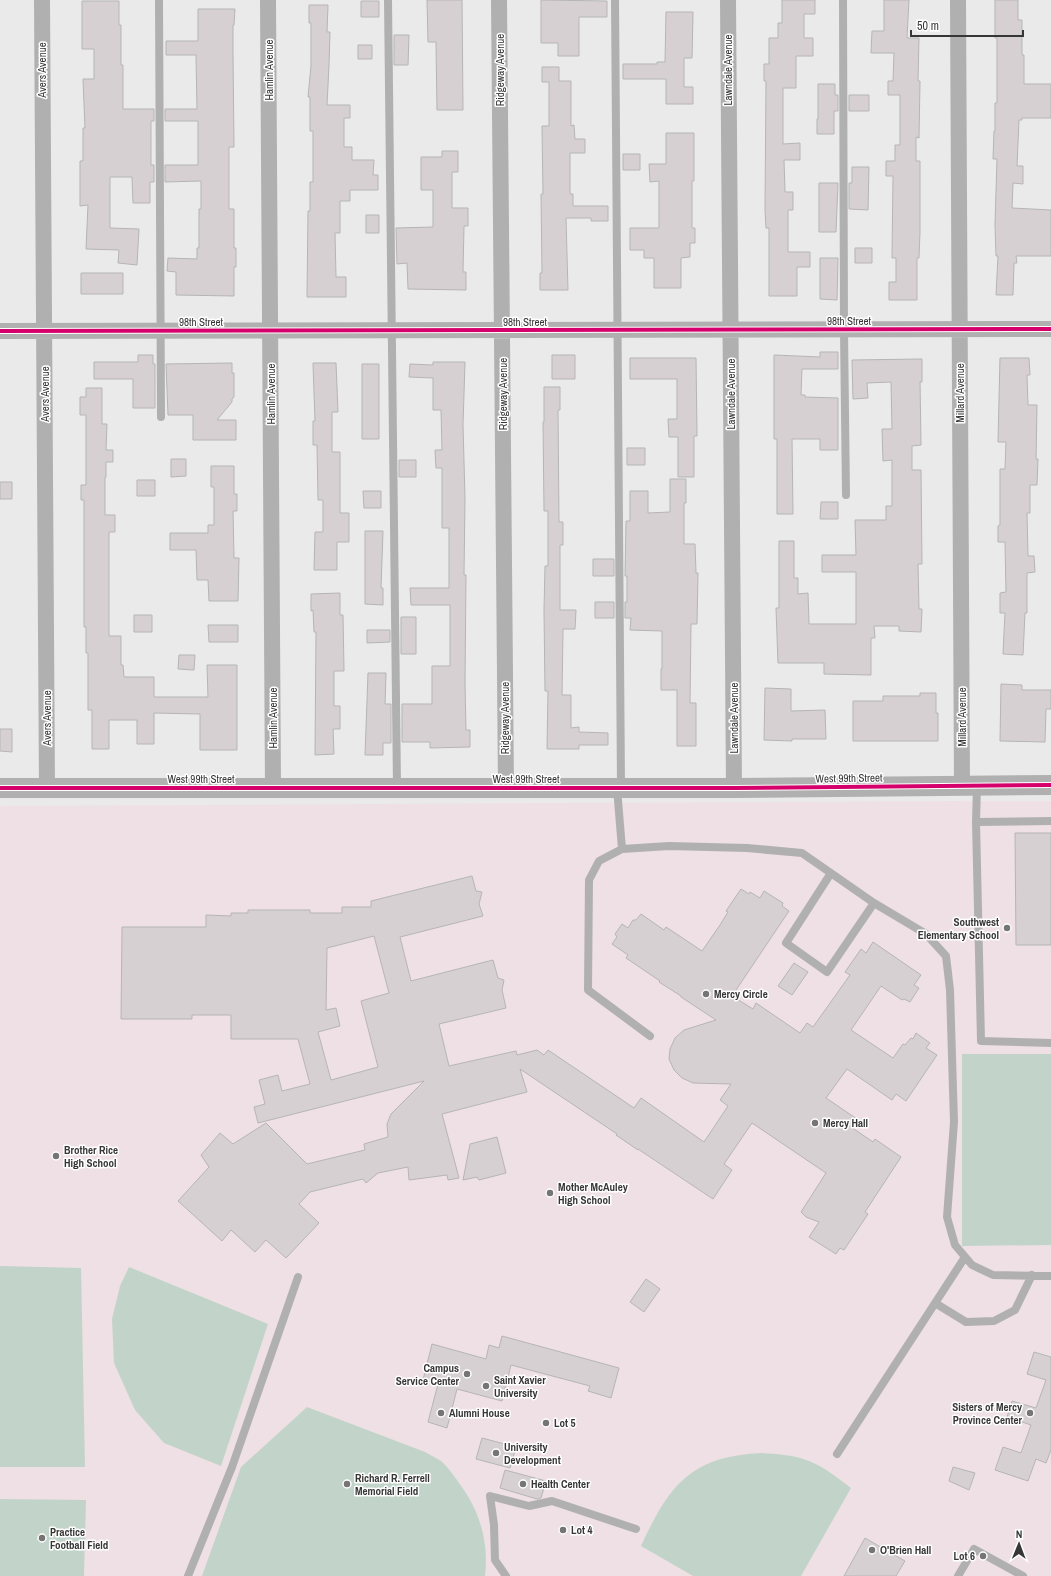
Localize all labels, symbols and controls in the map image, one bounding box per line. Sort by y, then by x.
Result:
scale bar [911,12,1023,38]
text: 50 m [917,18,939,34]
street label: Ridgeway Avenue [493,34,507,106]
street label: Lawndale Avenue [721,34,735,106]
street label: Hamlin Avenue [262,39,276,101]
street label: Avers Avenue [35,42,49,99]
street label: 98th Street [827,314,872,328]
street label: 98th Street [179,315,224,329]
street label: 98th Street [503,315,548,329]
street label: Ridgeway Avenue [496,358,510,430]
street label: Lawndale Avenue [724,358,738,430]
street label: Hamlin Avenue [264,363,278,425]
street label: Millard Avenue [953,363,967,423]
street label: Avers Avenue [38,366,52,423]
street label: Ridgeway Avenue [498,682,512,754]
street label: Lawndale Avenue [727,682,741,754]
street label: Hamlin Avenue [266,687,280,749]
street label: Millard Avenue [955,687,969,747]
street label: Avers Avenue [40,690,54,747]
street label: West 99th Street [815,770,883,786]
street label: West 99th Street [167,772,235,786]
street label: West 99th Street [492,772,560,786]
place label: Southwest Elementary School [918,915,999,942]
marker: Southwest Elementary School [1002,923,1012,933]
place label: Mercy Circle [714,987,768,1001]
marker: Mercy Circle [701,989,711,999]
place label: Mercy Hall [823,1116,868,1130]
marker: Mercy Hall [810,1118,820,1128]
place label: Brother Rice High School [64,1143,118,1170]
marker: Brother Rice High School [51,1151,61,1161]
place label: Mother McAuley High School [558,1180,628,1207]
marker: Mother McAuley High School [545,1188,555,1198]
place label: Campus Service Center [396,1361,459,1388]
marker: Campus Service Center [462,1369,472,1379]
place label: Saint Xavier University [494,1373,546,1400]
marker: Saint Xavier University [481,1381,491,1391]
place label: Sisters of Mercy Province Center [952,1400,1022,1427]
place label: Alumni House [449,1406,510,1420]
marker: Alumni House [436,1408,446,1418]
marker: Sisters of Mercy Province Center [1025,1408,1035,1418]
place label: Lot 5 [554,1416,576,1430]
marker: Lot 5 [541,1418,551,1428]
place label: University Development [504,1440,561,1467]
marker: University Development [491,1448,501,1458]
place label: Richard R. Ferrell Memorial Field [355,1471,430,1498]
place label: Health Center [531,1477,590,1491]
marker: Richard R. Ferrell Memorial Field [342,1479,352,1489]
marker: Health Center [518,1479,528,1489]
place label: Lot 4 [571,1523,593,1537]
north arrow [999,1524,1039,1564]
place label: Practice Football Field [50,1525,108,1552]
marker: Lot 4 [558,1525,568,1535]
text: N [1016,1527,1023,1541]
marker: Practice Football Field [37,1533,47,1543]
place label: O'Brien Hall [880,1543,931,1557]
marker: O'Brien Hall [867,1545,877,1555]
place label: Lot 6 [953,1549,975,1563]
marker: Lot 6 [978,1551,988,1561]

